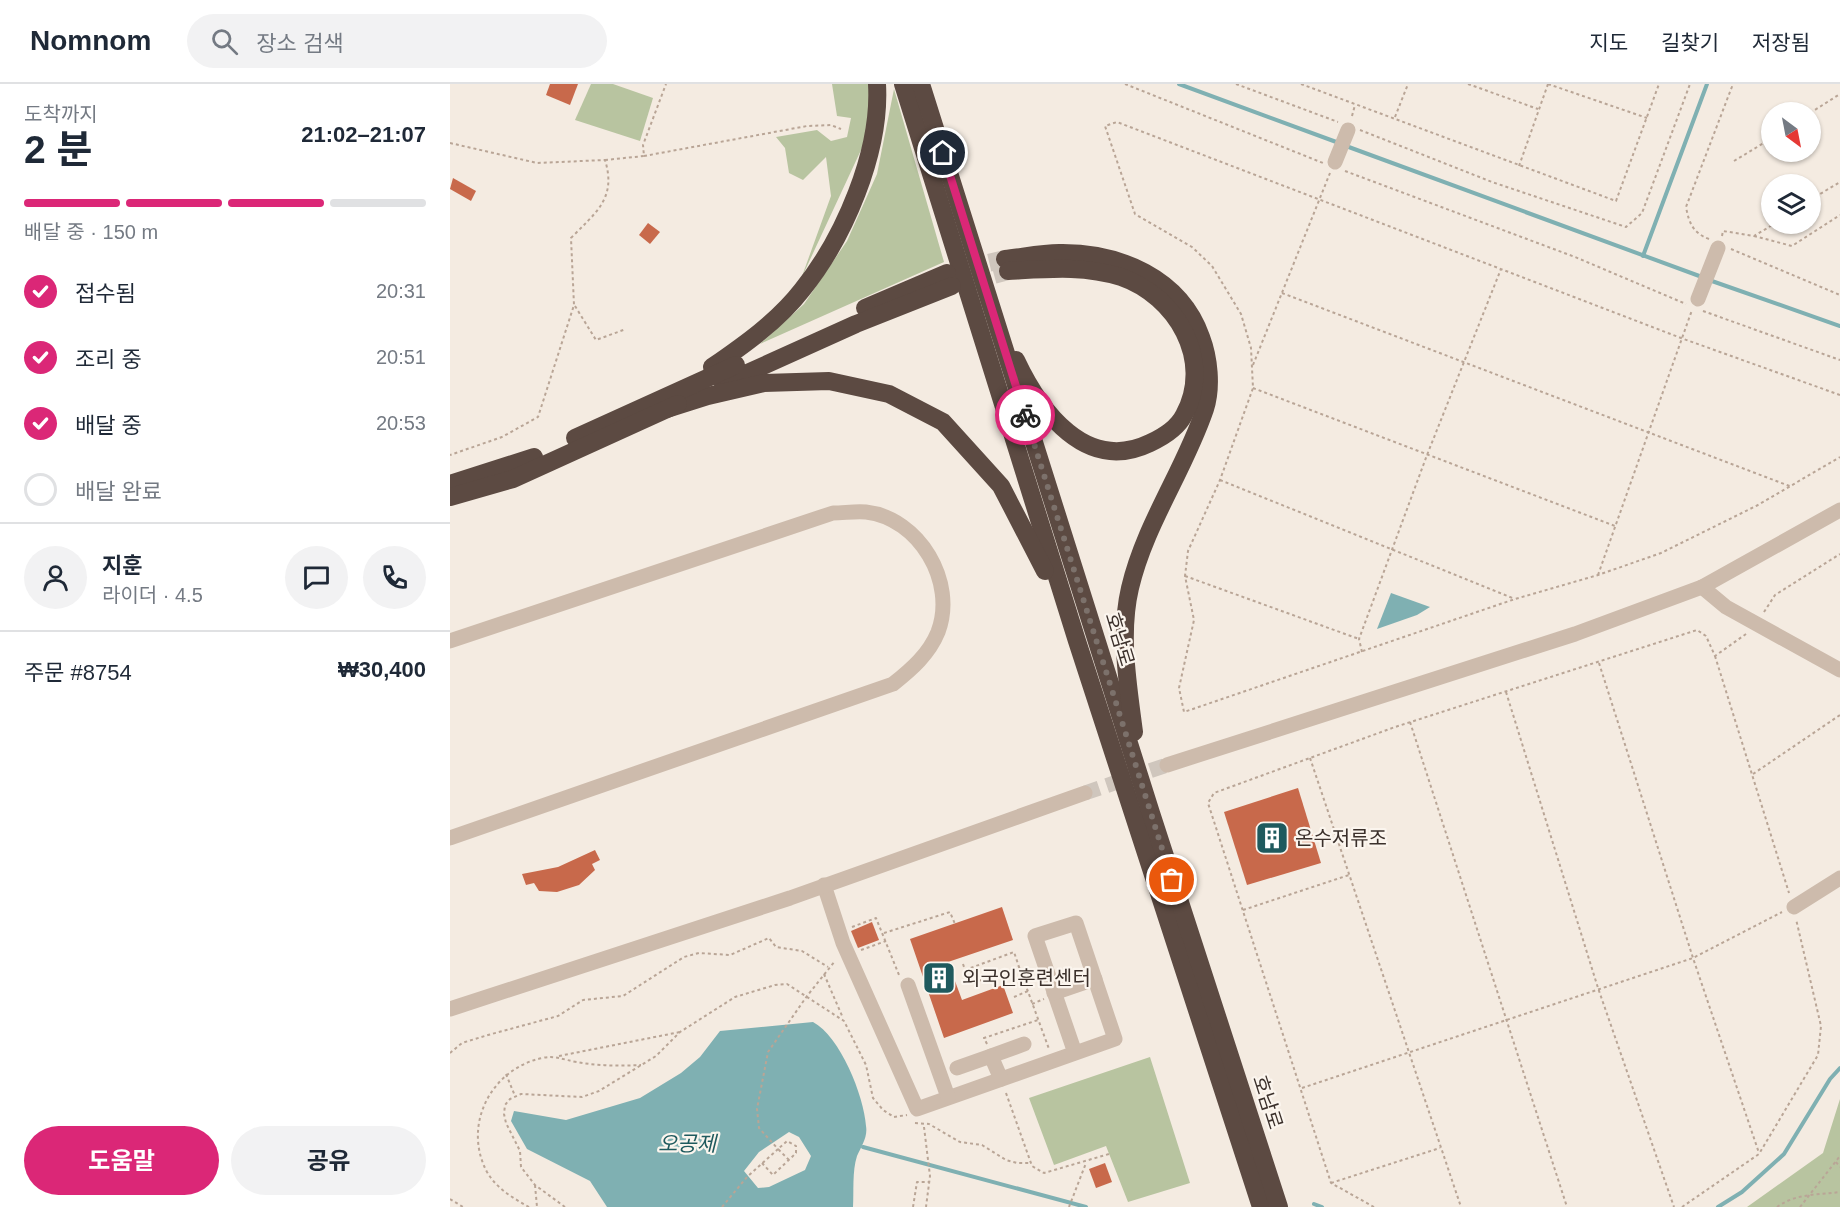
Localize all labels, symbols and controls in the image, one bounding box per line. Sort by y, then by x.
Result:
search box [187,14,607,68]
text: Nomnom [30,25,151,56]
icon: search [208,25,241,58]
text: 장소 검색 [256,31,343,56]
text: 지도 [1589,31,1628,54]
text: 길찾기 [1661,31,1719,54]
text: 저장됨 [1752,31,1810,54]
north arrow [1761,102,1821,162]
map controls [1761,102,1821,234]
text: 도착까지 [24,103,98,125]
text: 21:02–21:07 [301,122,426,147]
pin [917,127,968,178]
text: 2 분 [24,128,92,171]
icon: home [926,136,959,169]
button: layers [1761,174,1821,234]
text: 배달 중 · 150 m [24,221,158,243]
icon: check [24,275,57,308]
text: 20:31 [376,280,426,302]
text: 접수됨 [75,281,136,306]
icon: check [24,341,57,374]
text: 20:51 [376,346,426,368]
text: 조리 중 [75,347,142,372]
courier [995,385,1055,445]
icon: bike [1009,399,1042,432]
icon: check [24,407,57,440]
text: 20:53 [376,412,426,434]
text: 배달 중 [75,413,142,438]
text: 배달 완료 [75,479,162,504]
button: person [24,546,87,609]
button: chat [285,546,348,609]
button: phone [363,546,426,609]
text: 지훈 [102,553,142,578]
text: 라이더 · 4.5 [102,584,203,606]
street label: 호남로 [1101,609,1139,669]
text: ₩30,400 [338,657,426,682]
text: 주문 #8754 [24,660,132,685]
building icon: 온수저류조 [1254,820,1290,856]
place label: 온수저류조 [1295,827,1387,849]
pin [1146,854,1197,905]
icon: bag [1155,863,1188,896]
building icon: 외국인훈련센터 [921,960,957,996]
place label: 외국인훈련센터 [962,967,1091,989]
street label: 호남로 [1249,1072,1287,1132]
button: 도움말 [24,1126,219,1195]
button: 공유 [231,1126,426,1195]
water label: 오공제 [658,1132,719,1155]

